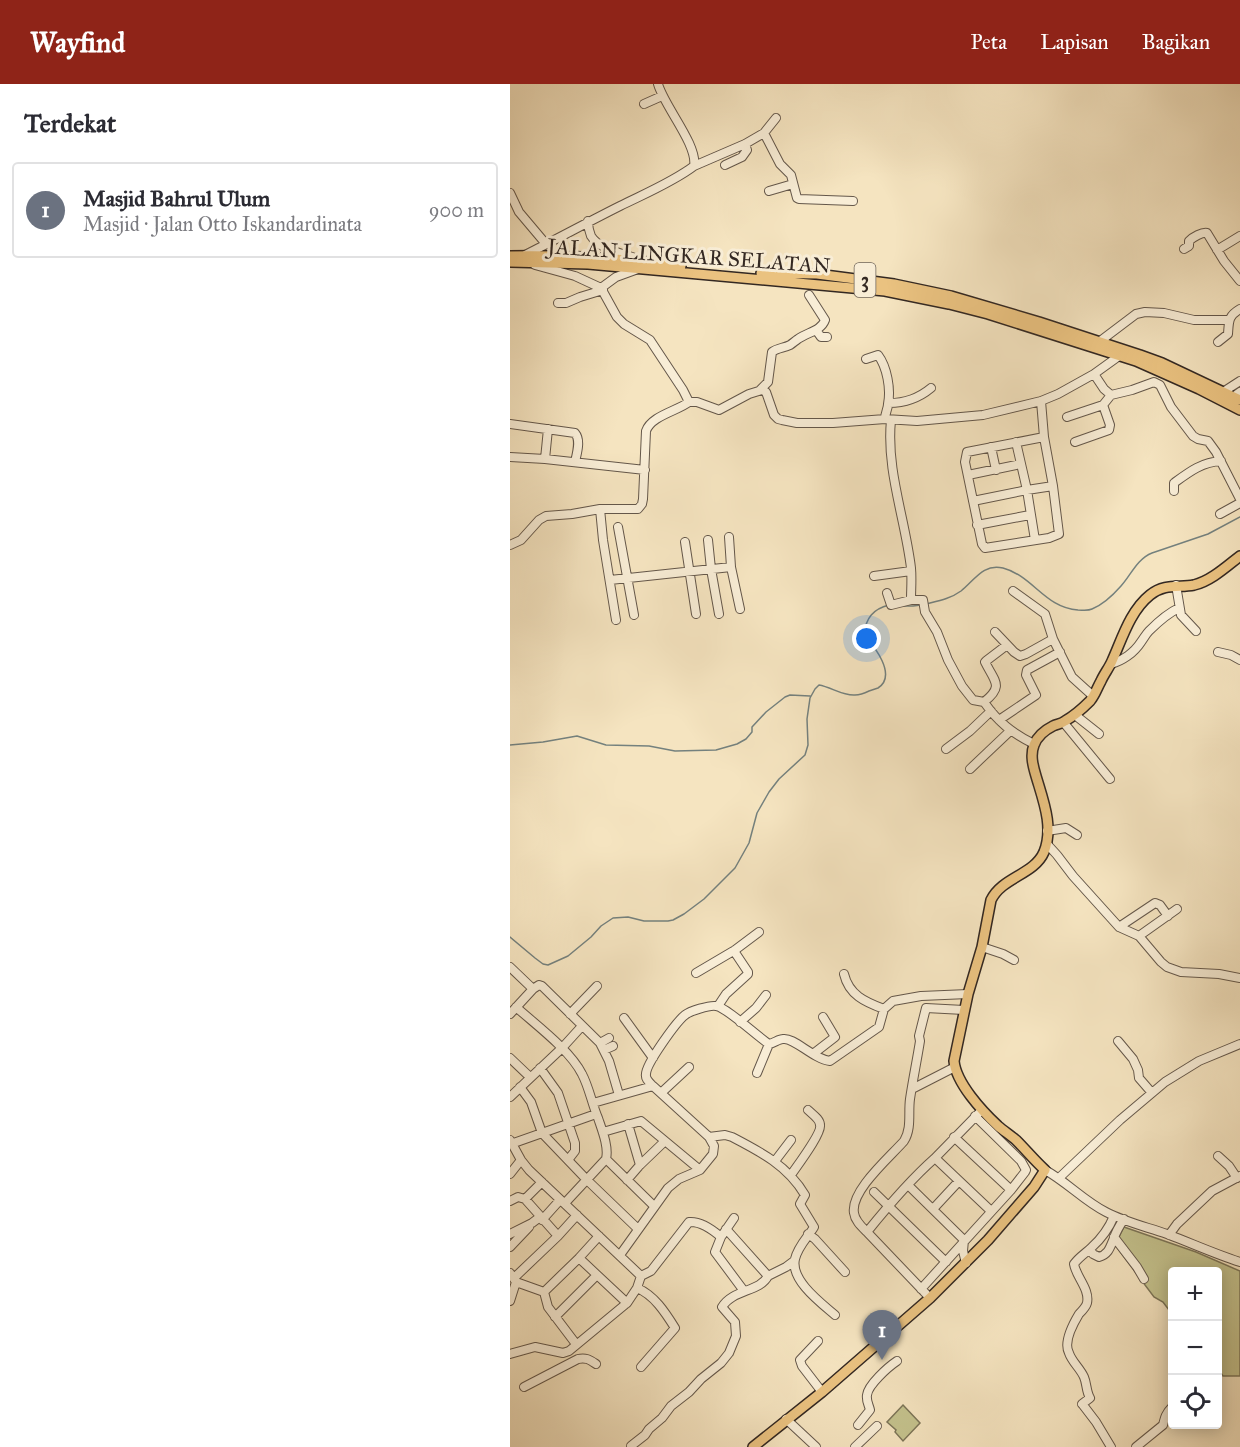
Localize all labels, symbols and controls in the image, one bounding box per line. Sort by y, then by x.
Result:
text: Wayfind [30,25,125,60]
text: Peta [971,29,1007,55]
text: Lapisan [1040,29,1109,55]
text: Bagikan [1142,29,1210,55]
text: Terdekat [24,107,116,139]
text: Masjid Bahrul Ulum [83,185,270,212]
text: 1 [42,198,49,222]
text: 900 m [429,198,484,222]
text: Masjid · Jalan Otto Iskandardinata [83,212,362,236]
street label: JALAN LINGKAR SELATAN [545,233,832,279]
road number: 3 [854,263,876,297]
your location [852,624,881,653]
map controls [1168,1267,1222,1429]
button: + [1168,1267,1222,1321]
pin: 1 [862,1310,902,1360]
button: − [1168,1321,1222,1375]
button: locate [1168,1375,1222,1429]

